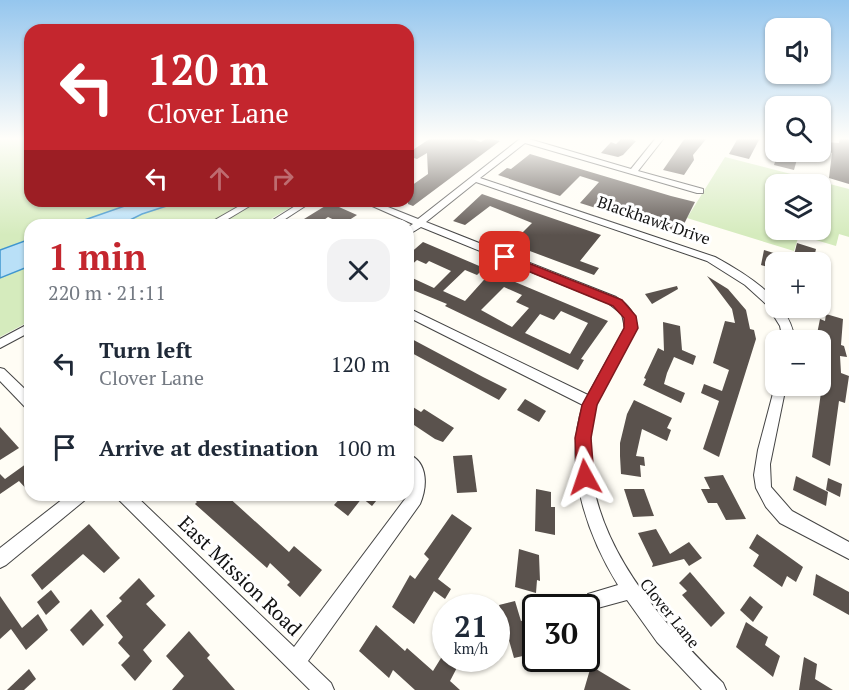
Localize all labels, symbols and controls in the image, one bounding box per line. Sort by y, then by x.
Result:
map controls [765,18,831,396]
button: sound [765,18,831,84]
text: 120 m [147,41,268,97]
icon: left [48,48,126,126]
text: Clover Lane [147,95,289,131]
button: search [765,96,831,162]
icon: left [140,162,173,195]
icon: ahead [203,162,236,195]
icon: right [266,162,299,195]
button: layers [765,174,831,240]
street label: Blackhawk Drive [595,190,713,250]
pin [479,231,530,282]
text: 1 min [48,233,146,280]
button: close [327,239,390,302]
icon: arrive [488,240,521,273]
button: + [765,252,831,318]
text: 220 m · 21:11 [48,279,166,306]
button: − [765,330,831,396]
text: Turn left [99,335,192,364]
icon: left [48,347,81,380]
text: 120 m [330,349,390,378]
text: Clover Lane [99,364,204,391]
icon: arrive [48,431,81,464]
text: Arrive at destination [99,433,318,462]
text: 100 m [336,433,396,462]
position arrow [553,445,617,509]
street label: East Mission Road [173,510,308,642]
street label: Clover Lane [635,573,705,653]
speed limit sign: 30 [522,594,600,672]
text: 21 [454,606,488,646]
text: km/h [454,638,488,658]

